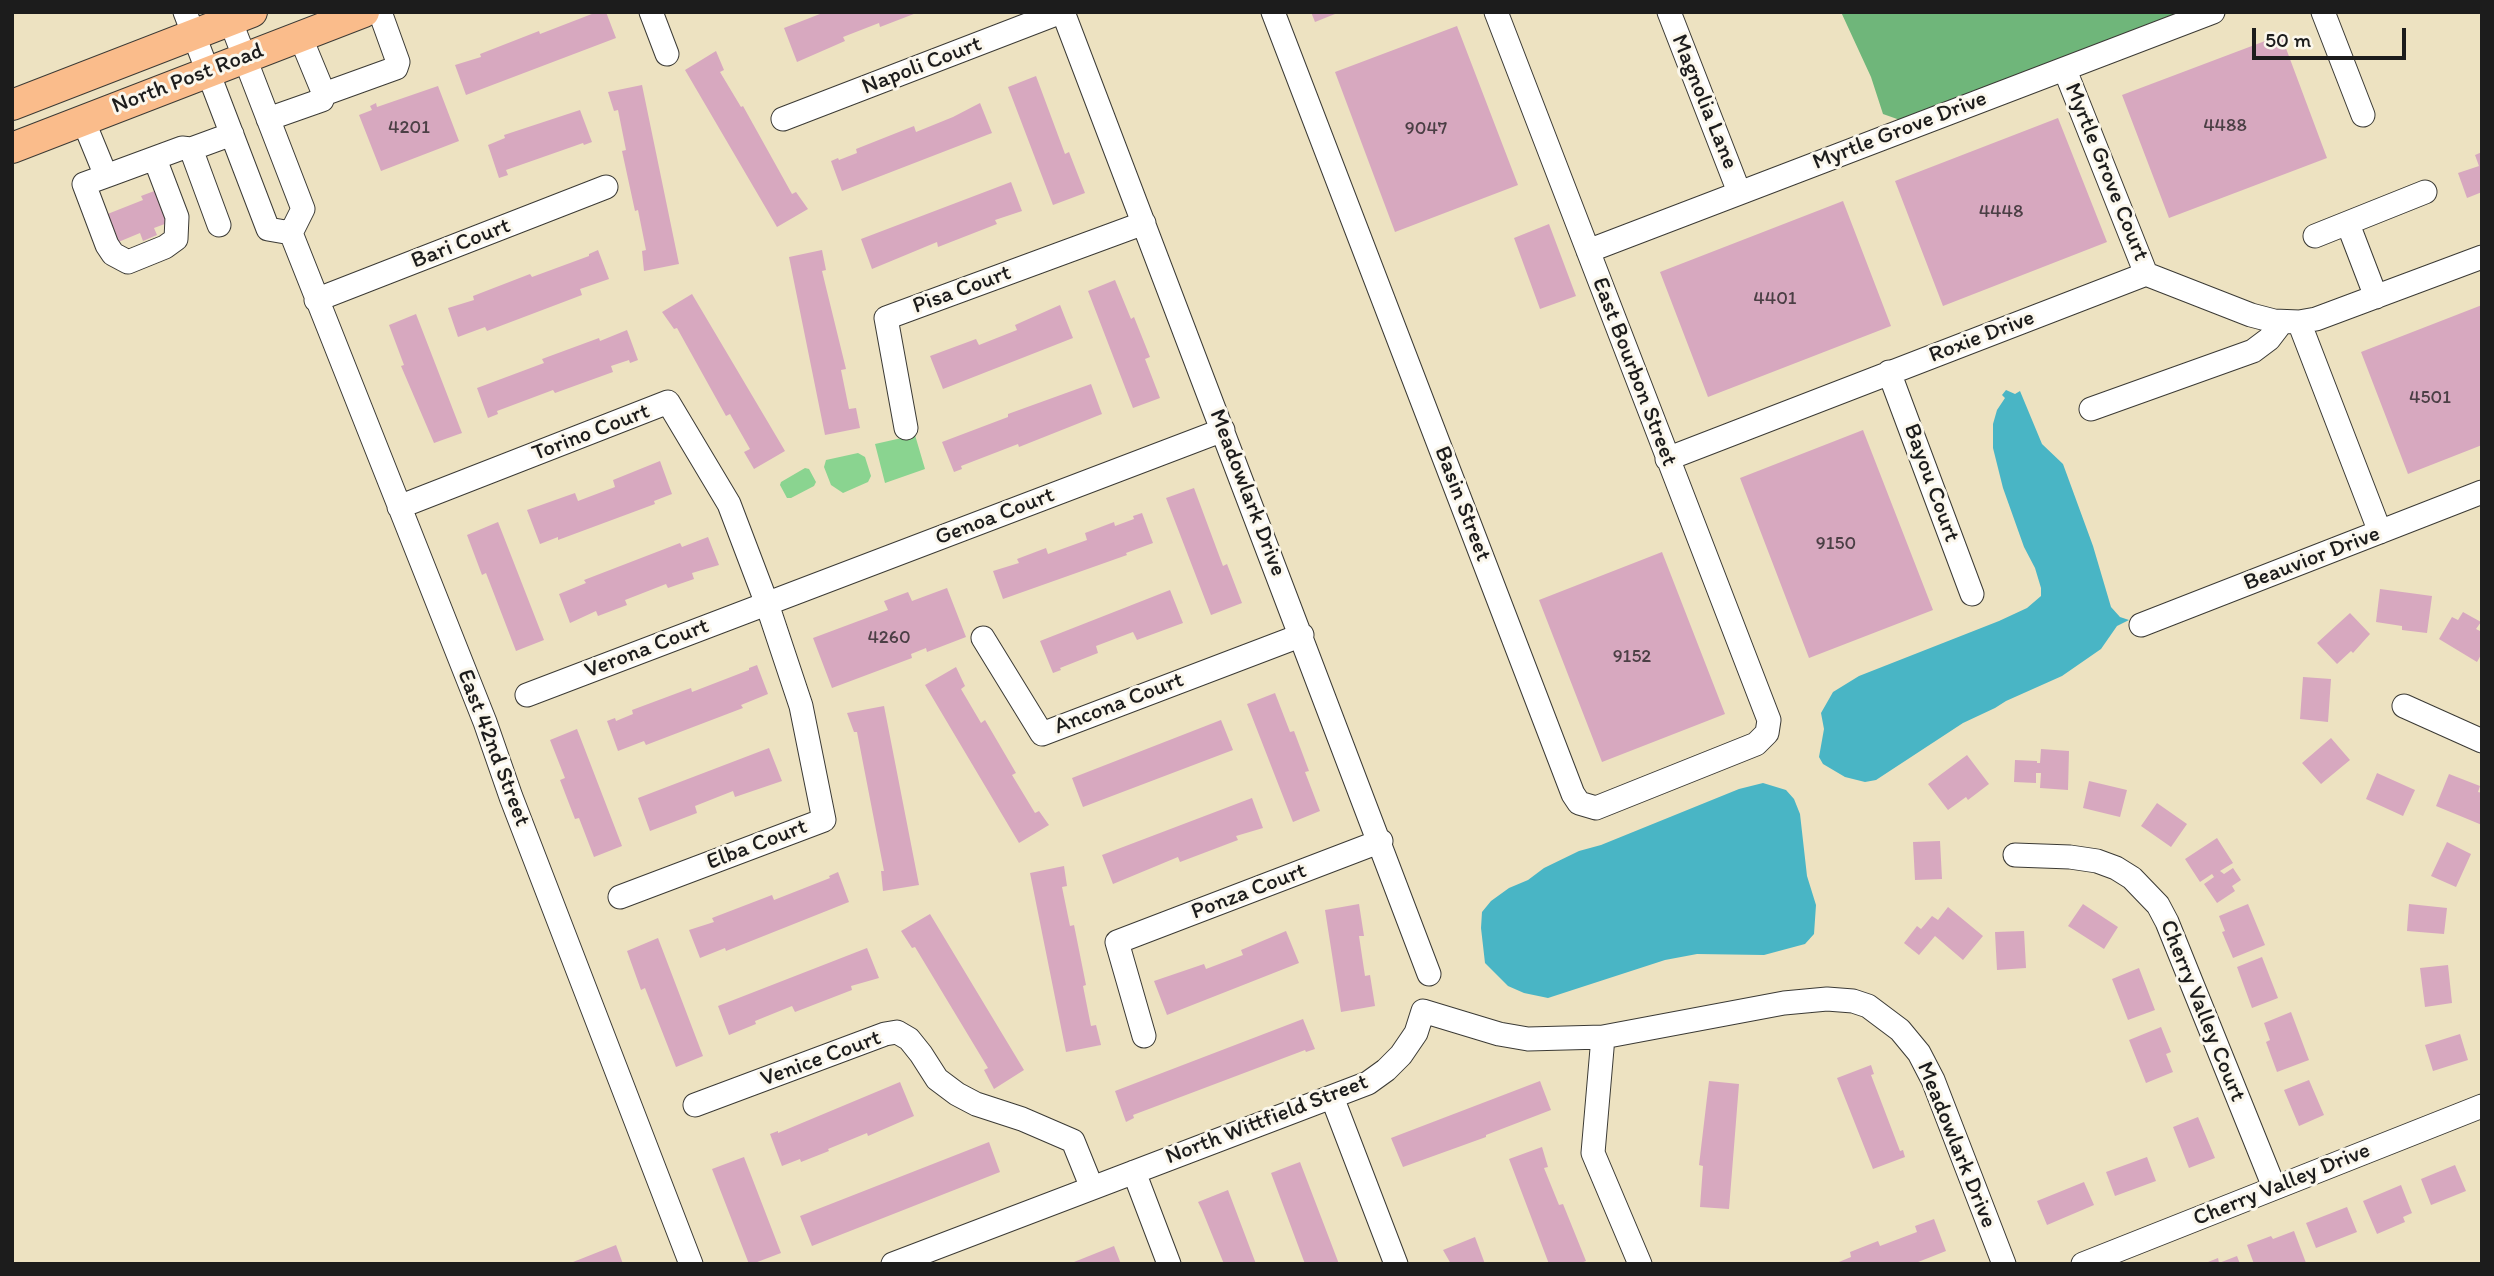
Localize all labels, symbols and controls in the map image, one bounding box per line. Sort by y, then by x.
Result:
scale bar [2256,14,2410,58]
text: 50 m [2265,27,2311,52]
street label: Napoli Court [858,31,986,101]
street label: Magnolia Lane [1664,31,1744,173]
street label: North Post Road [108,37,268,121]
street label: Myrtle Grove Court [2058,79,2154,265]
street label: Myrtle Grove Drive [1809,85,1991,177]
house number: 4488 [2203,115,2247,137]
house number: 4201 [388,117,430,139]
house number: 9047 [1405,118,1447,140]
house number: 4448 [1979,201,2023,223]
street label: Bari Court [408,213,514,275]
street label: Pisa Court [909,259,1015,321]
street label: East Bourbon Street [1585,274,1683,470]
house number: 4401 [1753,288,1797,310]
street label: Roxie Drive [1925,304,2039,370]
house number: 4501 [2409,387,2451,409]
street label: Torino Court [528,398,654,468]
street label: Meadowlark Drive [1202,406,1292,580]
street label: Bayou Court [1897,420,1965,546]
street label: Basin Street [1427,442,1497,566]
street label: Genoa Court [931,482,1059,552]
street label: Beauvior Drive [2240,520,2384,598]
house number: 9150 [1816,533,1856,555]
street label: Verona Court [581,613,713,685]
house number: 4260 [867,627,911,649]
house number: 9152 [1613,646,1651,668]
street label: East 42nd Street [450,666,536,830]
street label: Ancona Court [1050,667,1188,741]
street label: Elba Court [703,813,811,877]
street label: Ponza Court [1188,857,1310,927]
street label: Cherry Valley Court [2153,916,2251,1106]
street label: Venice Court [757,1024,885,1094]
street label: Meadowlark Drive [1910,1058,2002,1232]
street label: North Wittfield Street [1162,1069,1372,1171]
street label: Cherry Valley Drive [2190,1137,2374,1233]

